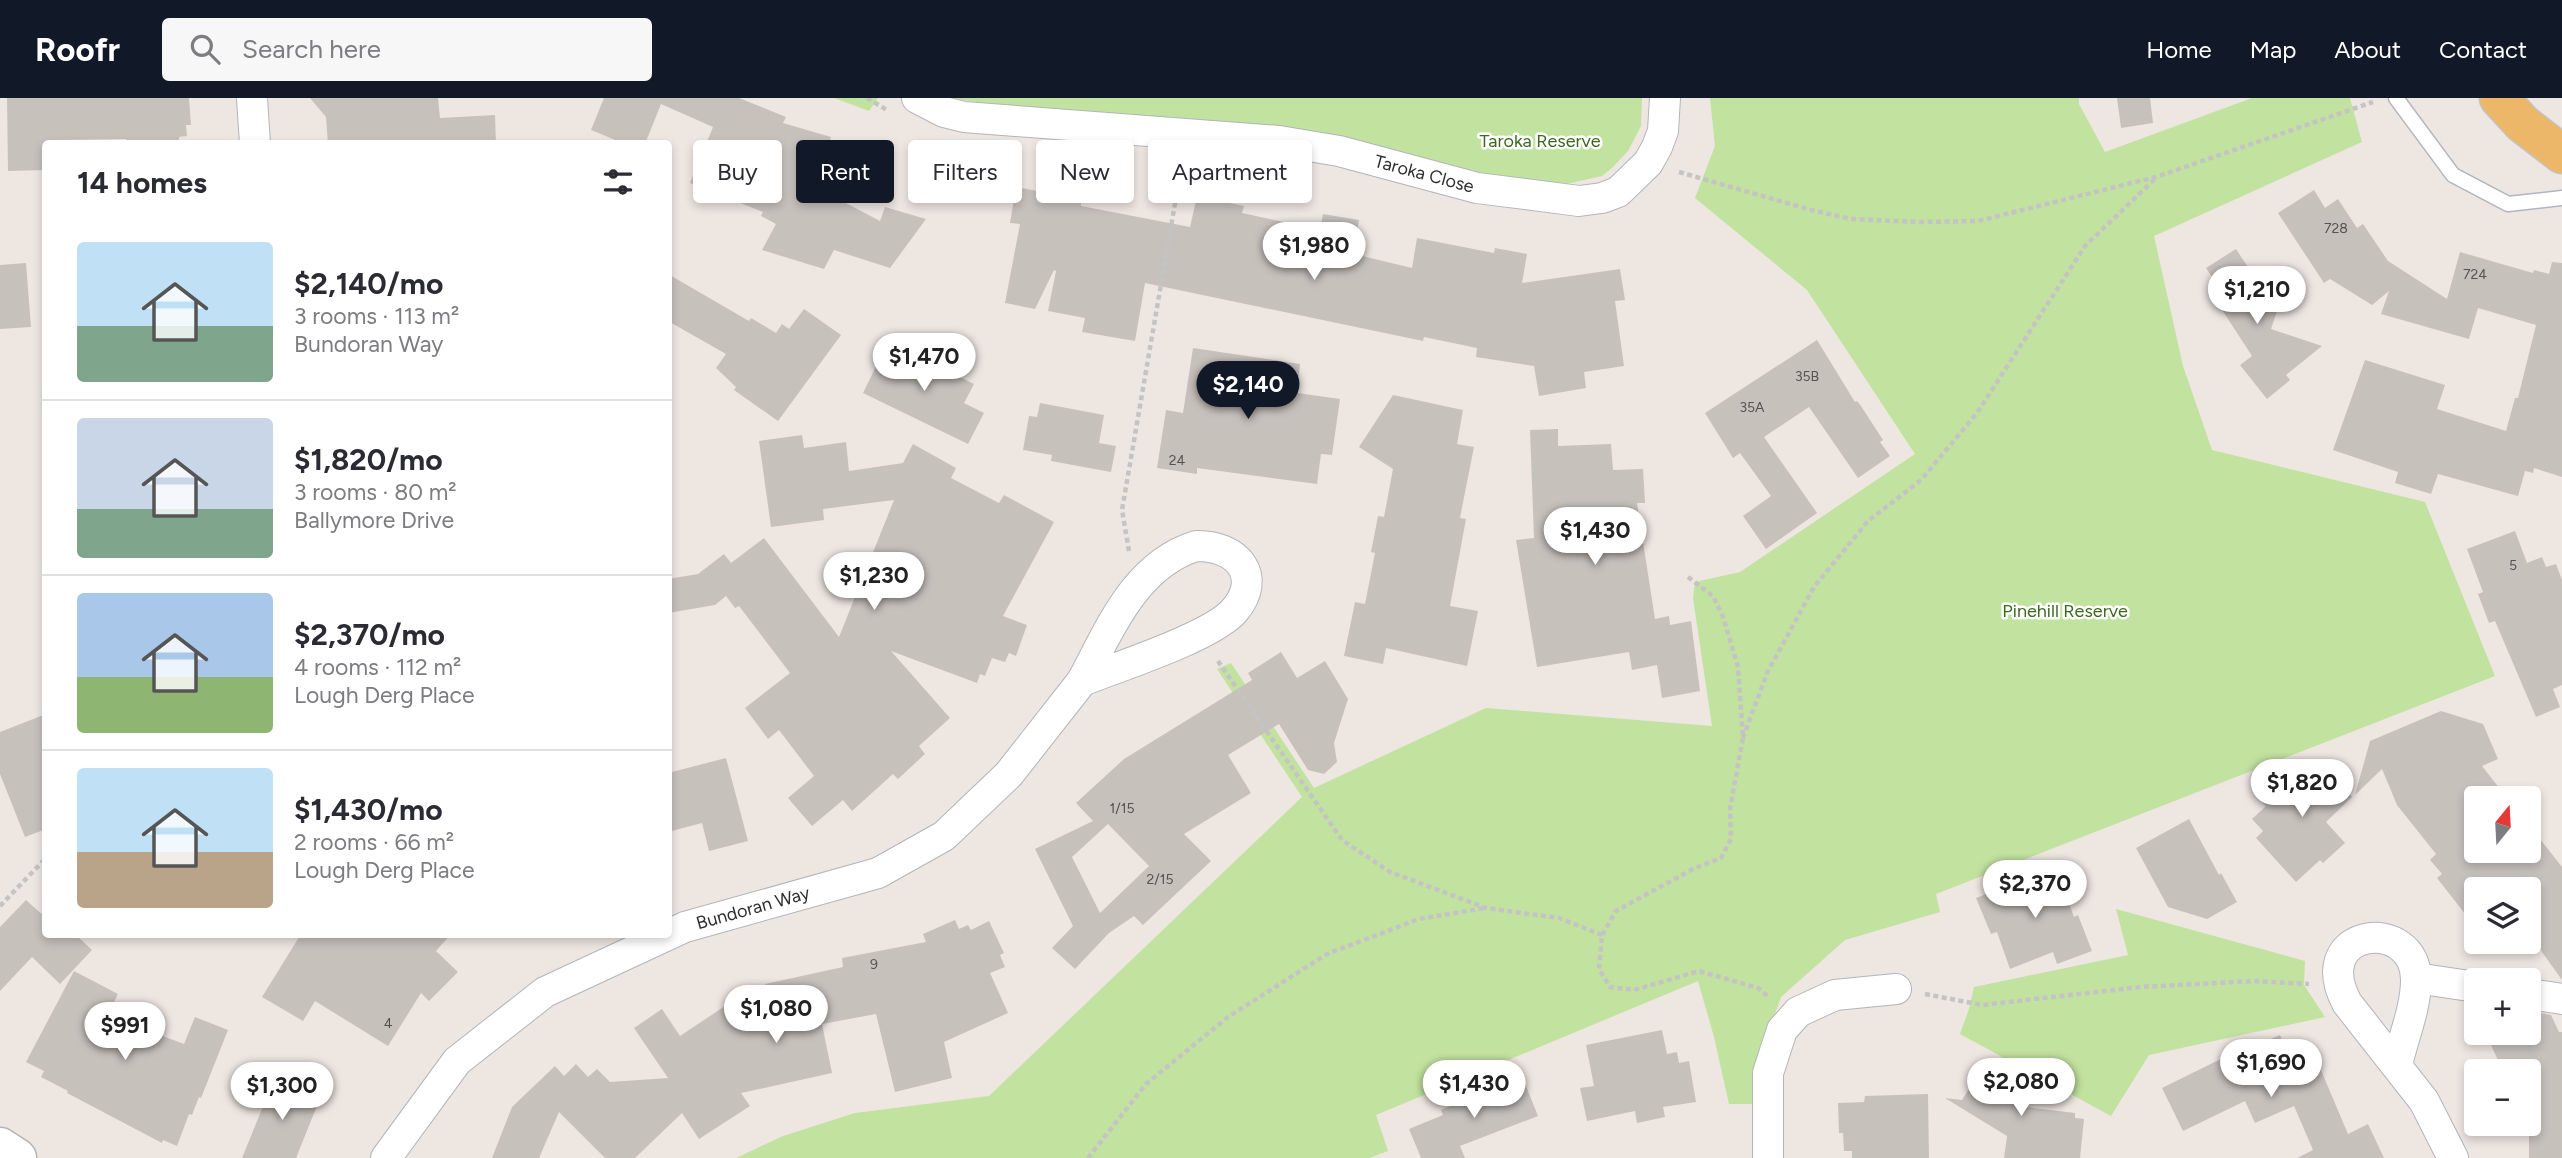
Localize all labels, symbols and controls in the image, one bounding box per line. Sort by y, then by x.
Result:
search box [162,18,652,81]
text: Roofr [35,30,120,69]
icon: search [186,30,224,68]
text: Search here [242,33,381,65]
text: Home [2146,35,2212,64]
text: Map [2250,35,2296,64]
text: About [2334,35,2401,64]
text: Contact [2439,35,2527,64]
park label: Taroka Reserve [1479,130,1601,152]
chip: Buy [693,140,782,203]
chip: Rent [796,140,894,203]
chip: Filters [908,140,1022,203]
chip: New [1036,140,1134,203]
chip: Apartment [1148,140,1312,203]
street label: Taroka Close [1372,150,1477,198]
icon: filters [599,163,637,201]
text: 14 homes [77,164,207,201]
house number: 728 [2324,220,2348,237]
pin: $1,980 [1257,222,1371,282]
text: $1,980 [1279,231,1349,259]
text: $2,140/mo [294,265,443,302]
pin: $1,210 [2200,266,2314,326]
house number: 724 [2463,266,2487,283]
icon: home [133,270,217,354]
text: $1,210 [2224,275,2290,303]
text: 3 rooms · 113 m² [294,302,459,330]
text: Bundoran Way [294,330,443,358]
pin: $1,470 [867,334,981,393]
text: $1,470 [889,342,959,370]
pin: $2,140 [1191,362,1305,421]
house number: 35B [1795,368,1819,385]
text: $2,140 [1212,370,1284,398]
house number: 35A [1739,399,1765,416]
text: $1,820/mo [294,441,443,478]
icon: home [133,446,217,530]
house number: 24 [1169,452,1186,469]
text: 3 rooms · 80 m² [294,478,457,506]
text: Ballymore Drive [294,506,454,534]
pin: $1,430 [1538,508,1652,567]
text: $1,430 [1560,516,1630,544]
pin: $1,230 [817,552,931,612]
house number: 5 [2509,557,2517,574]
text: $1,230 [839,561,909,589]
park label: Pinehill Reserve [2002,600,2128,622]
text: $2,370/mo [294,616,445,653]
icon: home [133,621,217,705]
text: 4 rooms · 112 m² [294,653,461,681]
text: Lough Derg Place [294,681,475,709]
pin: $1,820 [2245,760,2359,819]
text: $1,820 [2267,768,2337,796]
north arrow [2464,786,2541,863]
map controls [2464,786,2541,1136]
text: $1,430/mo [294,791,443,828]
icon: home [133,796,217,880]
house number: 1/15 [1109,800,1135,817]
text: 2 rooms · 66 m² [294,828,454,856]
text: Lough Derg Place [294,856,475,884]
pin: $2,370 [1978,860,2092,920]
text: $2,370 [1999,869,2071,897]
house number: 2/15 [1146,871,1174,888]
button: layers [2464,877,2541,954]
street label: Bundoran Way [694,881,813,934]
house number: 9 [870,956,878,973]
button: + [2464,968,2541,1045]
pin: $1,080 [719,986,833,1045]
text: $1,080 [740,994,812,1022]
pin: $991 [84,1002,166,1062]
text: $991 [100,1011,150,1039]
house number: 4 [384,1015,393,1032]
pin: $1,690 [2214,1040,2328,1099]
text: $1,690 [2236,1048,2306,1076]
pin: $2,080 [1964,1058,2078,1118]
button: − [2464,1059,2541,1136]
pin: $1,430 [1417,1060,1531,1120]
pin: $1,300 [225,1062,339,1122]
text: $2,080 [1983,1067,2059,1095]
text: $1,430 [1439,1069,1509,1097]
text: $1,300 [247,1071,317,1099]

